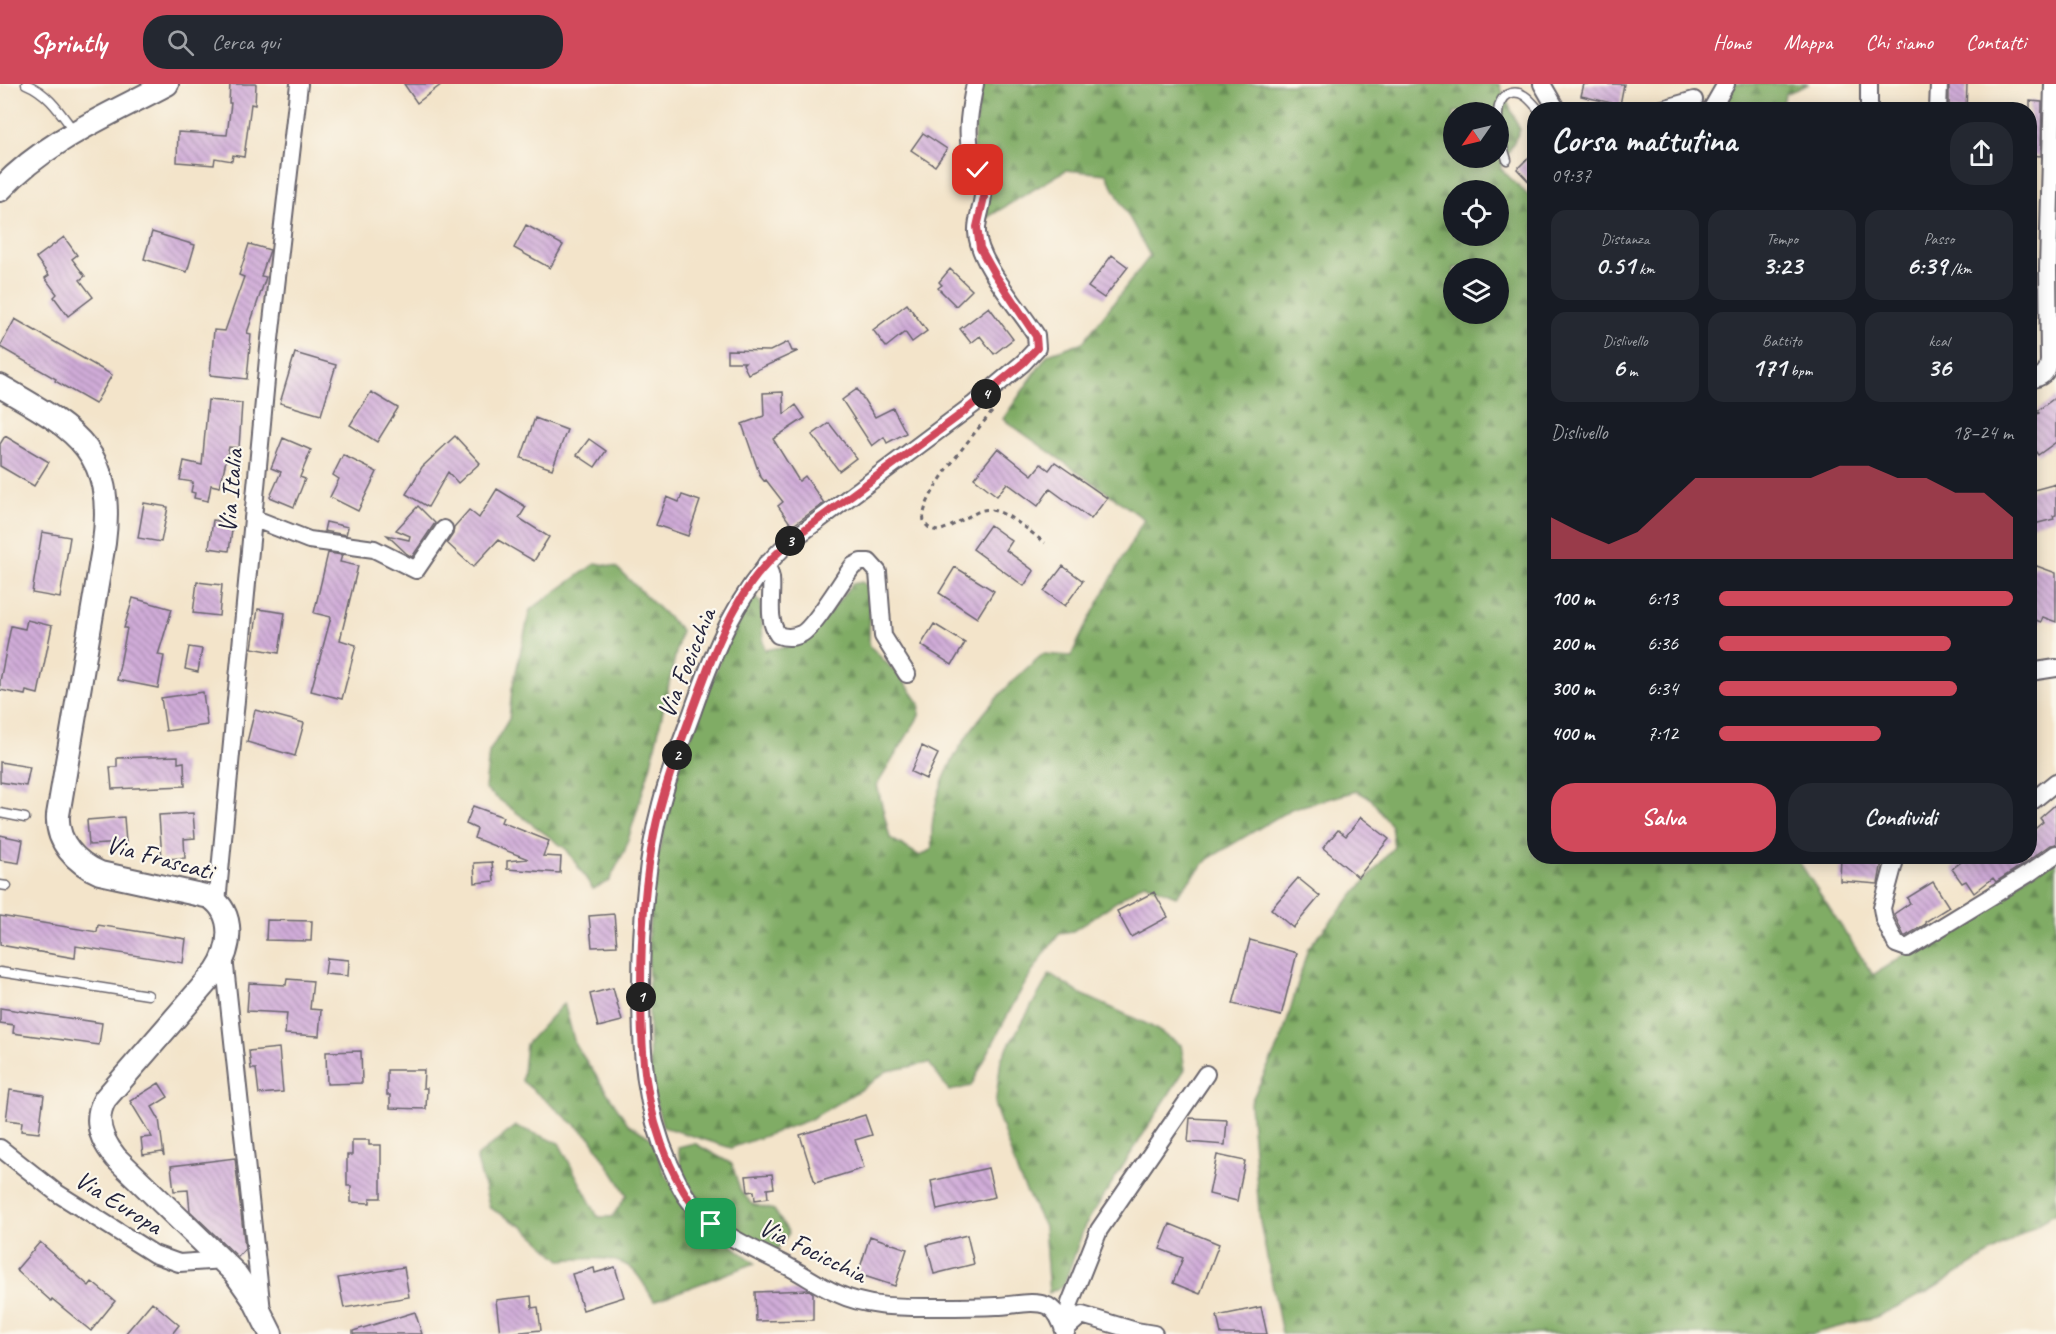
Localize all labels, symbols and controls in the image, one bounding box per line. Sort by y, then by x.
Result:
search box [143,15,563,69]
text: Sprintly [30,25,107,60]
icon: search [164,26,197,59]
text: Cerca qui [212,28,280,56]
text: Home [1713,29,1751,55]
text: Mappa [1784,29,1832,55]
text: Chi siamo [1865,29,1933,55]
text: Contatti [1966,29,2026,55]
north arrow [1443,102,1509,168]
map controls [1443,102,1509,324]
text: Corsa mattutina [1551,119,1737,161]
button: share [1950,122,2013,185]
pin [952,144,1003,195]
icon: check [961,153,994,186]
text: 09:37 [1551,163,1591,188]
button: locate [1443,180,1509,246]
text: Distanza [1601,229,1649,249]
text: Tempo [1766,229,1798,249]
text: Passo [1924,229,1954,249]
text: 0.51 [1595,249,1635,282]
text: 3:23 [1762,249,1802,282]
text: 6:39 [1906,249,1947,282]
button: layers [1443,258,1509,324]
text: km [1635,259,1655,279]
text: /km [1947,259,1972,279]
text: Dislivello [1602,331,1648,351]
text: Battito [1762,331,1802,351]
text: kcal [1928,331,1950,351]
text: 6 [1612,351,1625,384]
text: 171 [1752,351,1787,384]
text: 36 [1927,351,1951,384]
text: m [1625,361,1638,381]
text: bpm [1787,361,1812,381]
pin: 4 [971,379,1001,409]
text: 4 [982,384,990,404]
text: Dislivello [1551,420,1607,445]
text: 18–24 m [1952,420,2013,445]
street label: Via Italia [210,446,251,534]
pin: 3 [775,526,805,556]
text: 3 [786,531,794,551]
text: 100 m [1551,586,1594,611]
text: 6:13 [1647,586,1678,611]
street label: Via Focicchia [650,601,724,723]
text: 200 m [1551,631,1594,656]
text: 6:36 [1647,631,1678,656]
text: 300 m [1551,676,1594,701]
text: 6:34 [1647,676,1678,701]
text: 400 m [1551,721,1594,746]
text: 7:12 [1647,721,1678,746]
pin: 2 [662,740,692,770]
text: 2 [673,745,681,765]
button: Salva [1551,783,1776,852]
button: Condividi [1788,783,2013,852]
street label: Via Frascati [103,827,220,888]
pin: 1 [626,982,656,1012]
text: 1 [637,987,645,1007]
street label: Via Europa [69,1163,170,1243]
pin [685,1198,736,1249]
icon: arrive [694,1207,727,1240]
street label: Via Focicchia [754,1210,874,1292]

